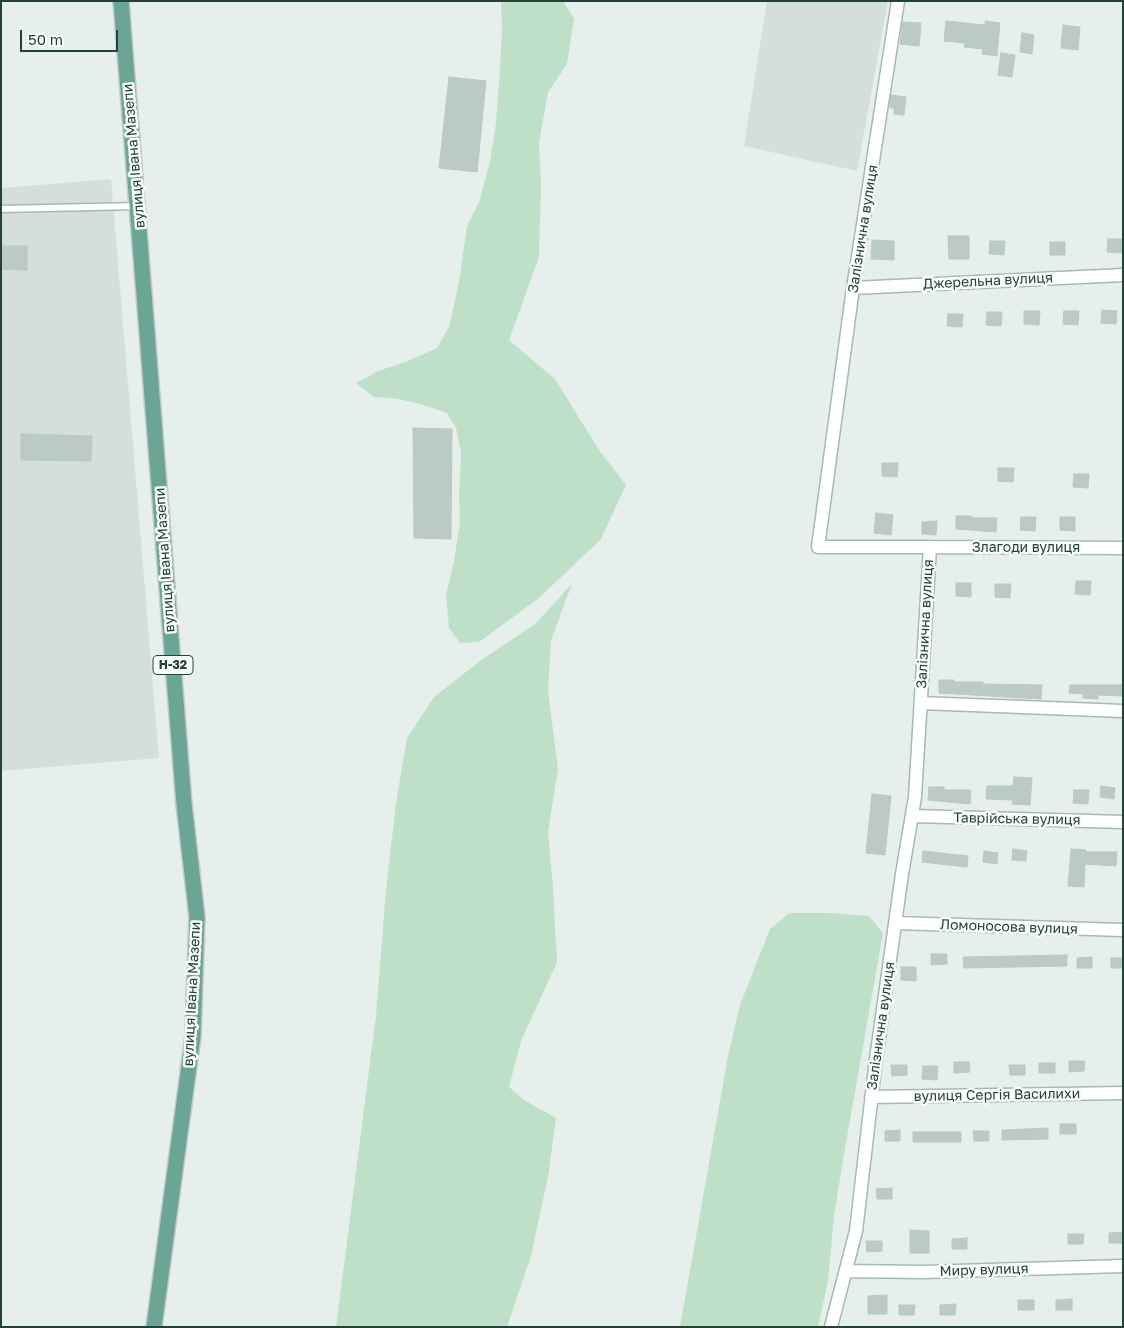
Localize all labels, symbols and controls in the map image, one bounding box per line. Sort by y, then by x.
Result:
scale bar [22,20,120,52]
text: 50 m [28,30,63,48]
street label: вулиця Івана Мазепи [119,83,149,229]
street label: Залізнична вулиця [845,164,881,294]
street label: Джерельна вулиця [923,269,1053,293]
street label: вулиця Івана Мазепи [152,487,178,633]
street label: Злагоди вулиця [972,540,1080,556]
street label: Залізнична вулиця [913,559,937,689]
road number: Н-32 [153,656,193,674]
street label: Таврійська вулиця [953,809,1081,829]
street label: Ломоносова вулиця [940,916,1078,938]
street label: вулиця Івана Мазепи [180,921,204,1067]
street label: Залізнична вулиця [864,961,898,1091]
street label: вулиця Сергія Василихи [914,1085,1080,1105]
street label: Миру вулиця [939,1260,1029,1280]

